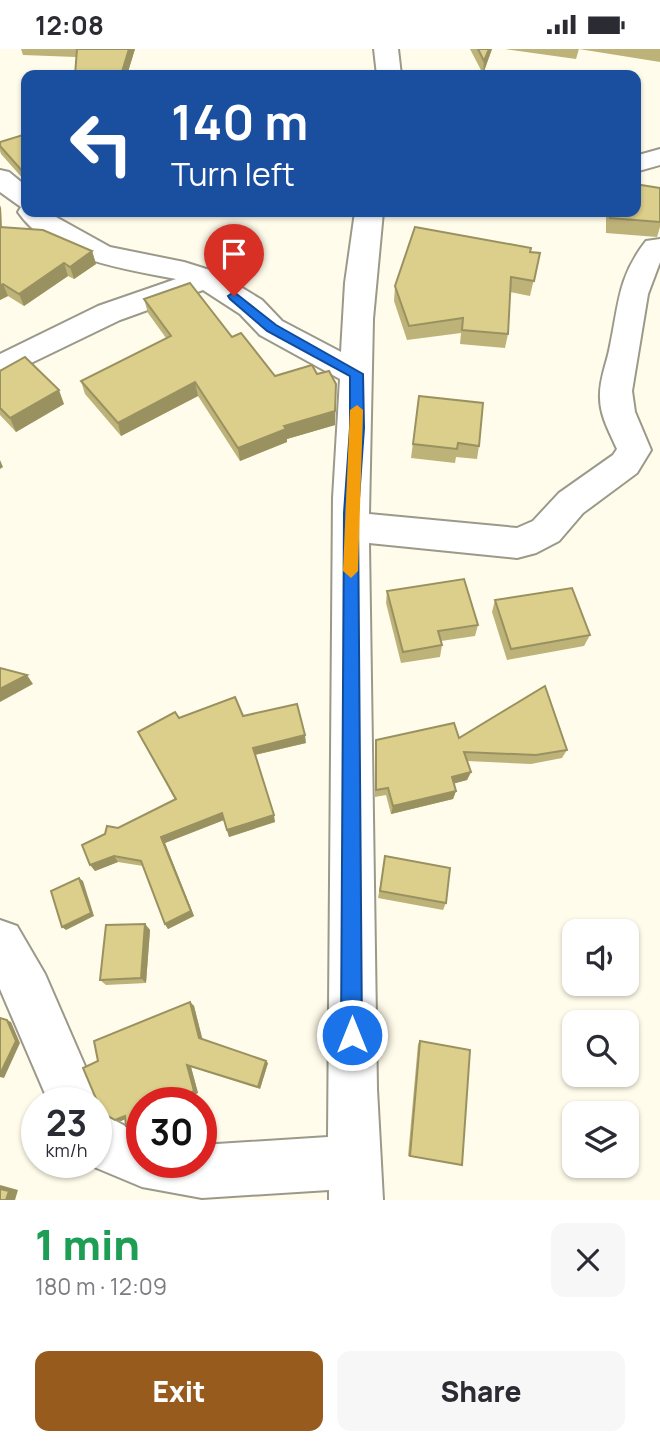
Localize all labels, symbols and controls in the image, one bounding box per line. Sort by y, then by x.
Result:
text: 12:08 [35,7,104,43]
text: 140 m [171,88,308,155]
icon: left [56,98,147,189]
text: Turn left [171,152,295,196]
pin [204,224,264,296]
icon: arrive [215,235,253,273]
map controls [562,919,639,1178]
button: sound [562,919,639,996]
position arrow [315,998,389,1072]
button: search [562,1010,639,1087]
speed limit sign: 30 [126,1087,217,1178]
text: 23 [46,1099,87,1147]
button: layers [562,1101,639,1178]
text: km/h [46,1138,87,1162]
text: 1 min [35,1215,140,1273]
button: close [551,1223,625,1297]
text: 180 m · 12:09 [35,1270,167,1302]
button: Exit [35,1351,323,1431]
button: Share [337,1351,625,1431]

